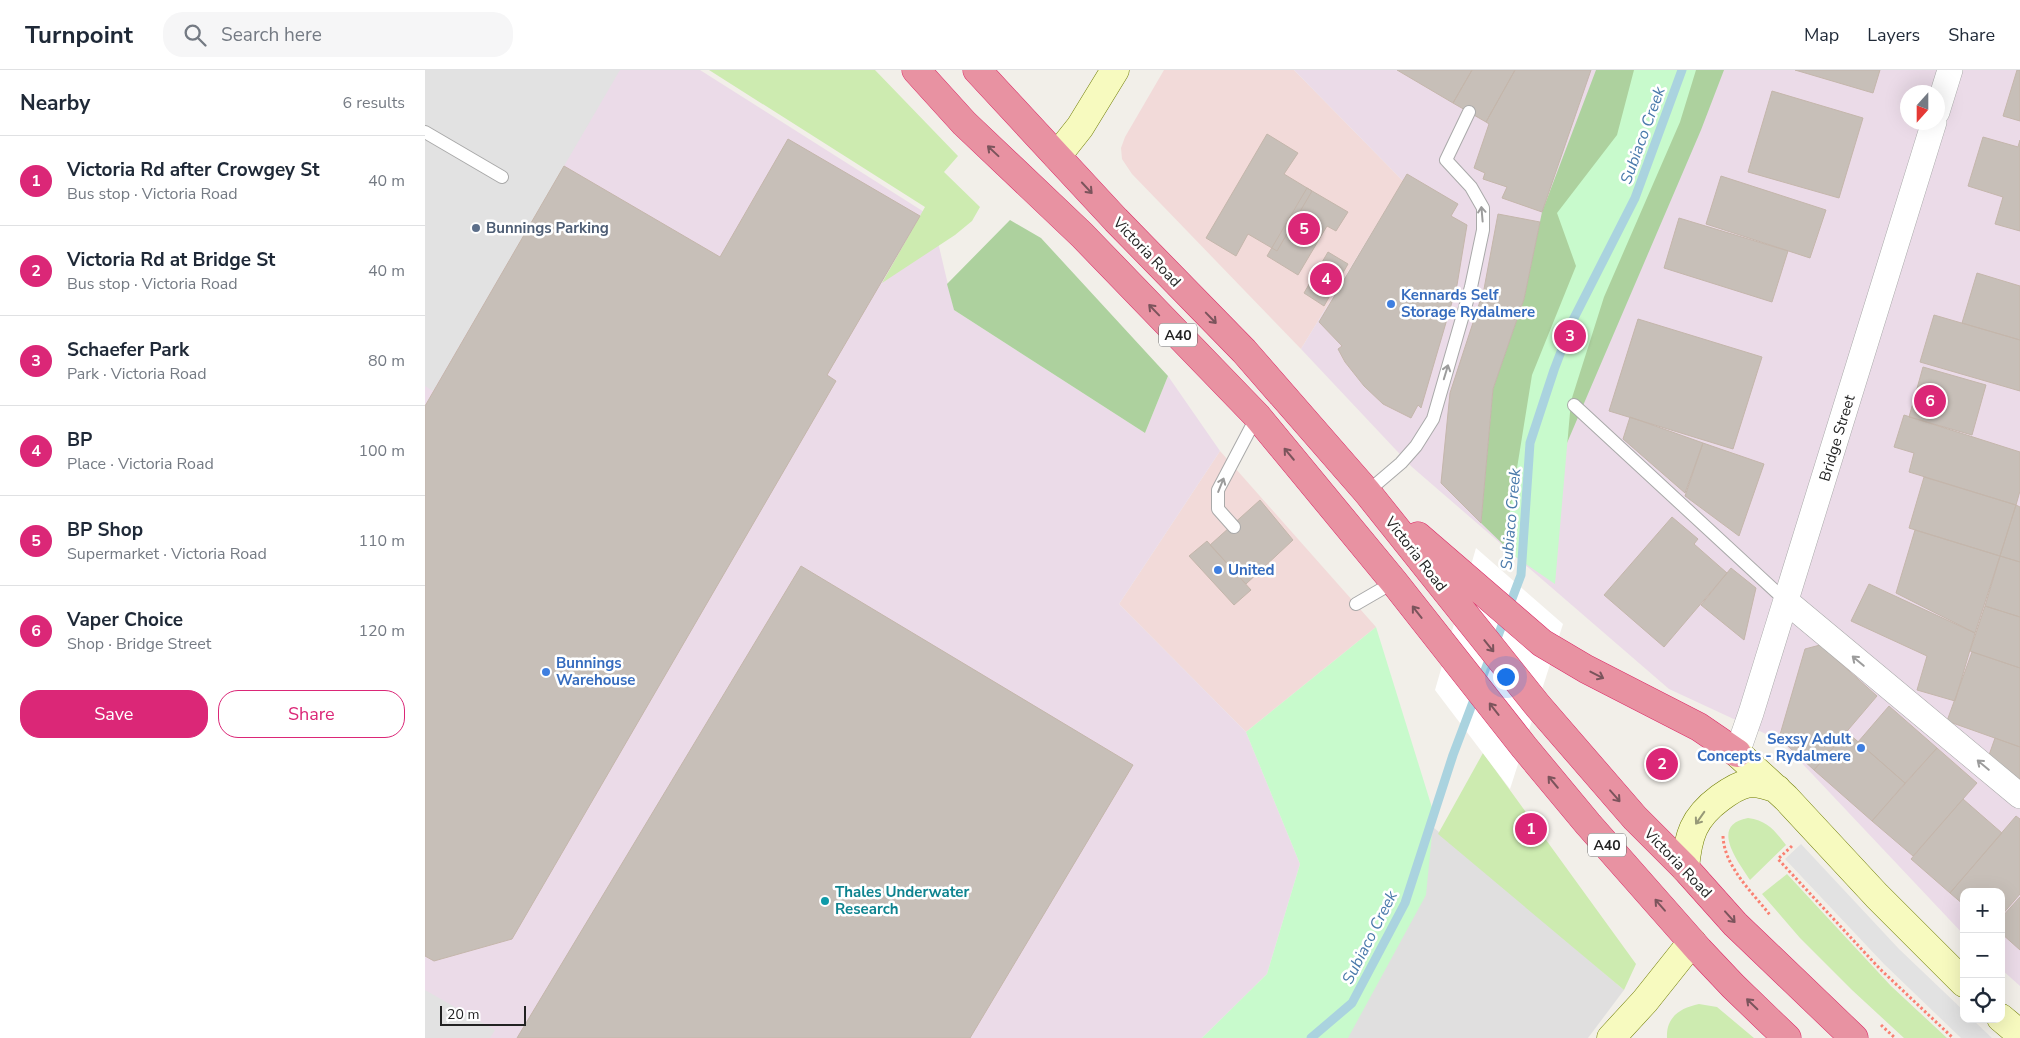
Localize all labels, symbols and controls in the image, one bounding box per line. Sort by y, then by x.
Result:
search box [163,12,513,57]
text: Turnpoint [25,19,133,51]
icon: search [181,21,209,49]
text: Search here [221,22,322,48]
text: Map [1804,23,1839,47]
text: Layers [1867,23,1920,47]
text: Share [1948,23,1995,47]
water label: Subiaco Creek [1615,83,1671,187]
north arrow [1900,85,1945,130]
text: Nearby [20,89,90,117]
text: 6 results [343,92,405,114]
one-way arrow [987,145,1000,157]
text: Victoria Rd after Crowgey St [67,157,319,183]
text: 1 [31,170,41,192]
text: 40 m [368,170,405,192]
one-way arrow [1081,181,1093,194]
text: Bus stop · Victoria Road [67,183,238,205]
one-way arrow [1477,207,1487,223]
pin: 5 [1288,210,1320,248]
street label: Victoria Road [1108,212,1185,291]
place label: Bunnings Parking [486,218,609,238]
marker: Bunnings Parking [470,222,482,234]
text: Victoria Rd at Bridge St [67,247,275,273]
text: 2 [31,260,41,282]
text: 40 m [368,260,405,282]
pin: 4 [1310,260,1342,298]
text: Bus stop · Victoria Road [67,273,238,295]
place label: Kennards Self Storage Rydalmere [1401,285,1535,322]
marker: Kennards Self Storage Rydalmere [1385,298,1397,310]
one-way arrow [1148,304,1160,316]
one-way arrow [1205,311,1217,324]
pin: 3 [1554,317,1586,355]
road number: A40 [1159,324,1197,346]
text: Schaefer Park [67,337,189,363]
text: 3 [31,350,41,372]
text: 80 m [368,350,405,372]
text: Park · Victoria Road [67,363,207,385]
one-way arrow [1441,364,1451,380]
pin: 6 [1914,382,1946,420]
street label: Bridge Street [1814,392,1860,484]
text: BP [67,427,92,453]
text: 4 [31,440,41,462]
text: 100 m [358,440,405,462]
one-way arrow [1283,448,1294,461]
text: Place · Victoria Road [67,453,214,475]
water label: Subiaco Creek [1496,466,1526,571]
one-way arrow [1217,478,1227,493]
street label: Victoria Road [1380,512,1452,596]
text: BP Shop [67,517,143,543]
text: 5 [31,530,41,552]
text: 110 m [358,530,405,552]
text: Supermarket · Victoria Road [67,543,267,565]
place label: United [1228,560,1275,580]
marker: United [1212,564,1224,576]
one-way arrow [1412,606,1423,619]
text: Vaper Choice [67,607,183,633]
text: 6 [31,620,41,642]
text: 120 m [358,620,405,642]
text: Shop · Bridge Street [67,633,211,655]
one-way arrow [1484,639,1495,652]
place label: Bunnings Warehouse [556,653,635,690]
one-way arrow [1852,655,1865,666]
your location [1493,664,1519,690]
marker: Bunnings Warehouse [540,666,552,678]
one-way arrow [1589,670,1604,680]
button: Save [20,690,208,738]
button: Share [218,690,405,738]
one-way arrow [1488,703,1499,716]
place label: Sexsy Adult Concepts - Rydalmere [1697,729,1851,766]
marker: Sexsy Adult Concepts - Rydalmere [1855,742,1867,754]
pin: 2 [1646,745,1678,783]
one-way arrow [1976,759,1989,770]
one-way arrow [1548,776,1559,789]
one-way arrow [1610,789,1621,802]
pin: 1 [1515,810,1547,848]
one-way arrow [1694,811,1705,824]
street label: Victoria Road [1639,823,1716,902]
road number: A40 [1588,834,1626,856]
place label: Thales Underwater Research [835,882,969,919]
water label: Subiaco Creek [1337,886,1403,988]
map controls [1960,888,2005,1023]
button: + [1960,888,2005,933]
marker: Thales Underwater Research [819,895,831,907]
one-way arrow [1654,898,1666,911]
one-way arrow [1724,911,1735,924]
button: − [1960,933,2005,978]
button: locate [1960,978,2005,1023]
one-way arrow [1746,998,1758,1011]
scale bar [440,1003,526,1026]
text: 20 m [447,1005,479,1024]

